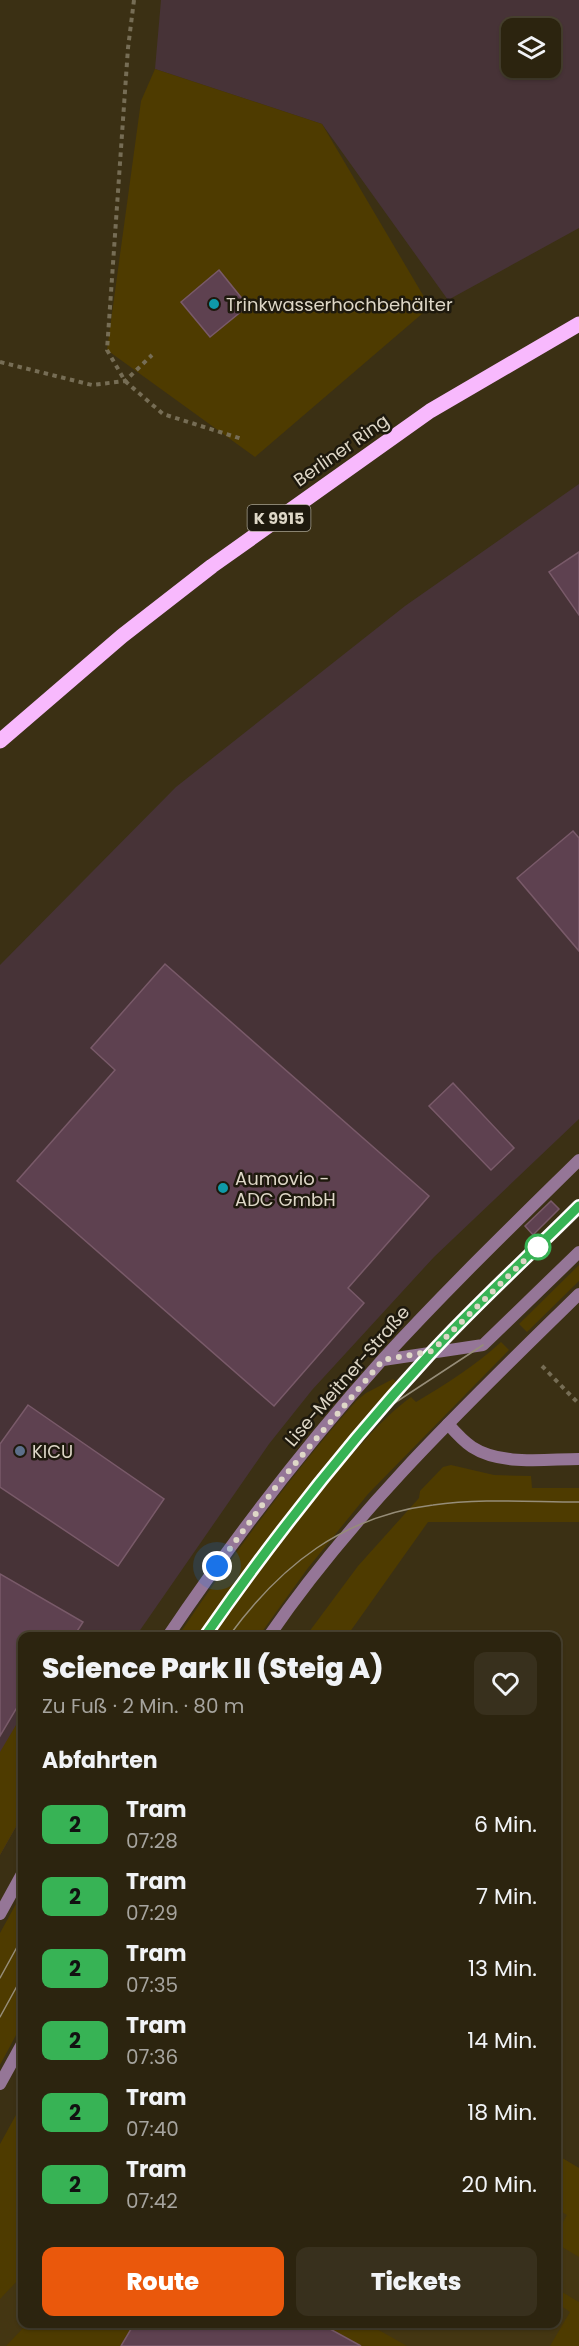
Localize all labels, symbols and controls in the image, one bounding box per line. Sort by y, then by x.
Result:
map controls [501,18,561,78]
button: layers [501,18,561,78]
place label: Trinkwasserhochbehälter [226,292,453,317]
marker: Trinkwasserhochbehälter [207,297,221,311]
street label: Berliner Ring [288,408,394,492]
road number: K 9915 [248,505,310,531]
place label: Aumovio - ADC GmbH [235,1166,336,1212]
marker: Aumovio - ADC GmbH [216,1181,230,1195]
unlabelled marker [525,1234,551,1260]
street label: Lise-Meitner-Straße [279,1300,415,1452]
place label: KICU [32,1439,73,1464]
marker: KICU [13,1444,27,1458]
your location [202,1551,232,1581]
text: Science Park II (Steig A) [42,1649,383,1688]
button: heart [474,1652,537,1715]
text: Zu Fuß · 2 Min. · 80 m [42,1692,244,1720]
text: Abfahrten [42,1745,158,1776]
text: Tram [126,1794,187,1825]
text: 6 Min. [474,1809,537,1840]
text: 2 [69,1810,81,1839]
text: 07:28 [126,1827,178,1855]
text: Tram [126,1866,187,1897]
text: 7 Min. [476,1881,537,1912]
text: 2 [69,1882,81,1911]
text: 07:29 [126,1899,178,1927]
text: Tram [126,1938,187,1969]
text: 13 Min. [468,1953,537,1984]
text: 2 [69,1954,81,1983]
text: 07:35 [126,1971,178,1999]
text: Tram [126,2010,187,2041]
text: 14 Min. [467,2025,537,2056]
text: 2 [69,2026,81,2055]
text: 07:36 [126,2043,178,2071]
text: Tram [126,2082,187,2113]
text: 18 Min. [467,2097,537,2128]
text: 2 [69,2098,81,2127]
text: 07:40 [126,2115,179,2143]
text: Tram [126,2154,187,2185]
text: 20 Min. [462,2169,537,2200]
text: 2 [69,2170,81,2199]
text: 07:42 [126,2187,178,2215]
button: Route [42,2247,284,2316]
button: Tickets [296,2247,537,2316]

